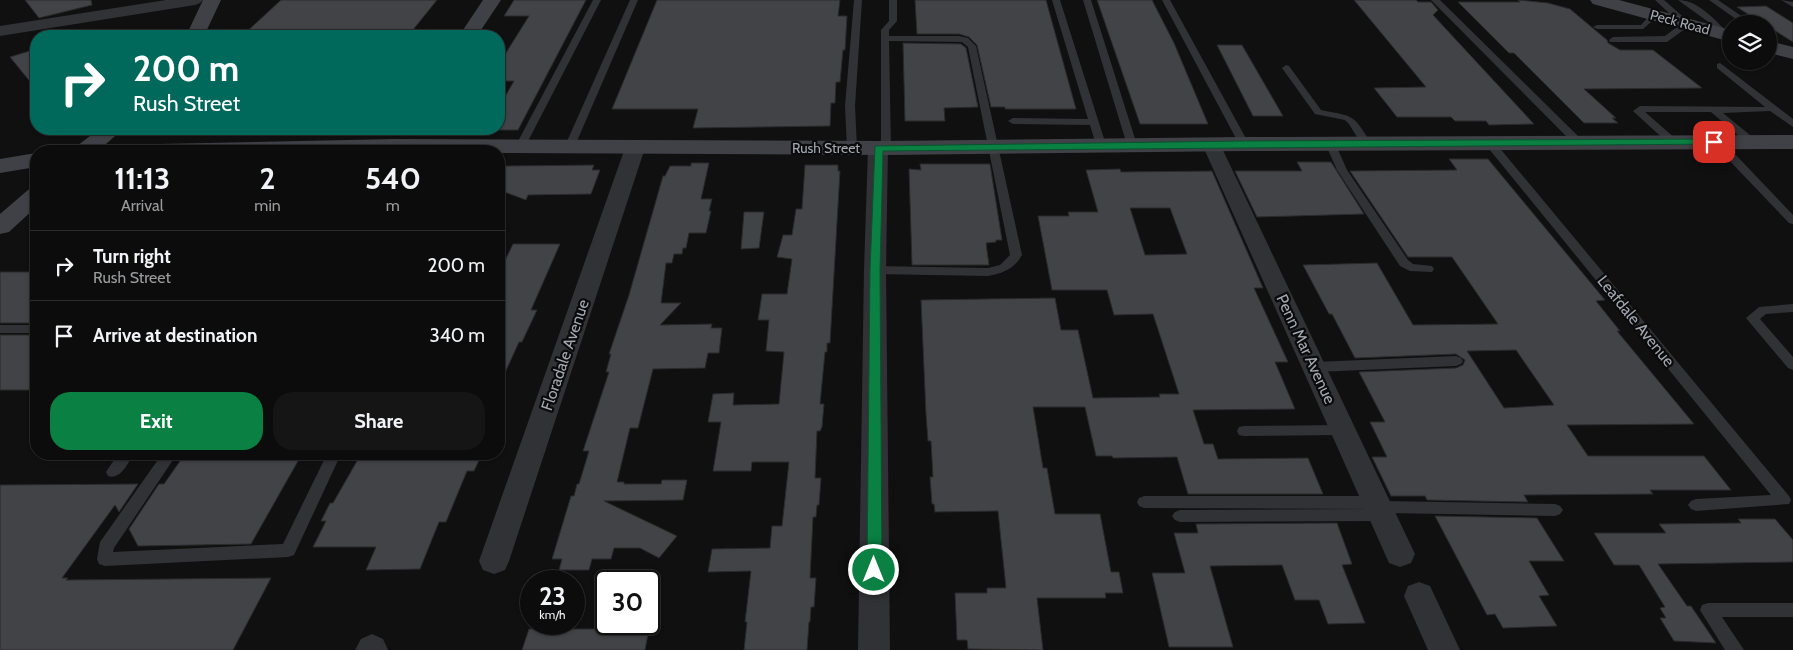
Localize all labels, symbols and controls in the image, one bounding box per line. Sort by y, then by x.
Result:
street label: Peck Road [1648,5,1712,39]
map controls [1722,15,1777,70]
button: layers [1722,15,1777,70]
text: 200 m [133,47,239,90]
icon: right [50,50,115,115]
text: Rush Street [133,90,240,117]
pin [1693,121,1735,163]
icon: arrive [1700,128,1728,156]
street label: Rush Street [792,139,860,157]
text: 11:13 [114,160,170,197]
text: 2 [260,160,275,197]
text: 540 [365,160,421,197]
text: Arrival [121,196,163,215]
text: min [254,196,281,215]
text: m [386,196,400,215]
text: Turn right [93,245,171,268]
icon: right [50,252,78,280]
text: 200 m [428,254,485,277]
text: Rush Street [93,268,171,287]
street label: Leafdale Avenue [1594,272,1678,370]
street label: Penn Mar Avenue [1272,291,1340,407]
street label: Floradale Avenue [537,297,593,413]
icon: arrive [50,322,78,350]
text: Arrive at destination [93,324,257,347]
text: 340 m [430,324,485,347]
button: Exit [50,392,263,450]
button: Share [273,392,485,450]
position arrow [847,543,899,595]
speed limit sign: 30 [595,570,660,635]
text: 23 [539,581,566,611]
text: km/h [539,607,566,622]

